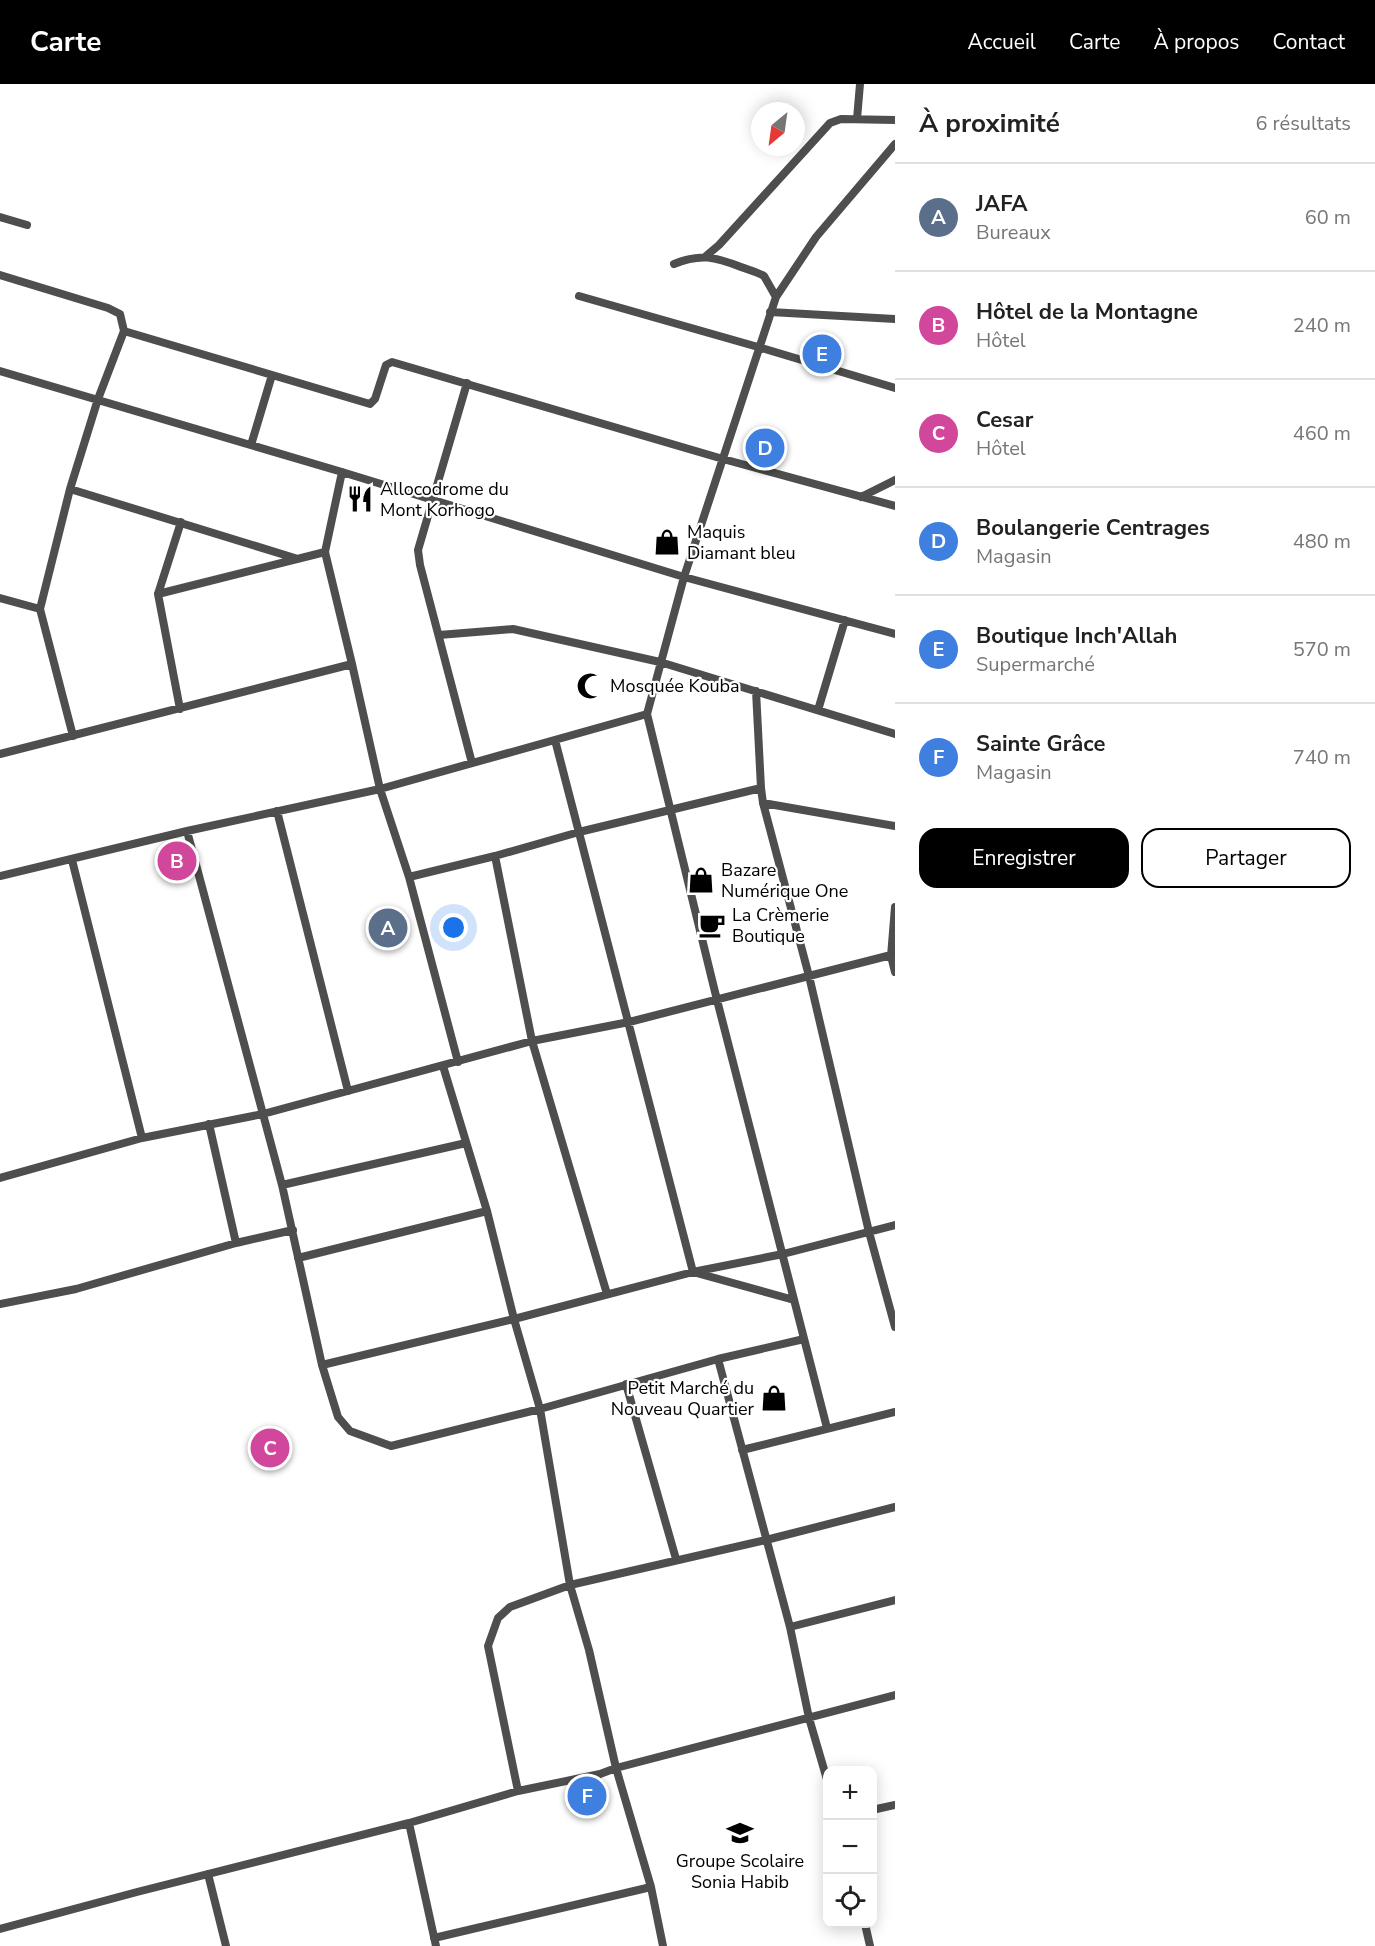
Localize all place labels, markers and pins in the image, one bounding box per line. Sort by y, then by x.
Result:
pin: E [802,332,842,376]
pin: D [746,426,784,470]
place label: Allocodrome du Mont Korhogo [380,477,509,522]
restaurant icon: Allocodrome du Mont Korhogo [345,484,375,514]
place label: Maquis Diamant bleu [687,520,796,565]
shop icon: Maquis Diamant bleu [652,527,682,557]
mosque icon: Mosquée Kouba [575,671,605,701]
place label: Mosquée Kouba [610,674,740,698]
pin: B [158,838,196,884]
place label: Bazare Numérique One [721,858,848,903]
shop icon: Bazare Numérique One [686,865,716,895]
place label: La Crèmerie Boutique [732,903,829,948]
pin: A [368,906,408,950]
cafe icon: La Crèmerie Boutique [697,910,727,940]
place label: Petit Marché du Nouveau Quartier [611,1376,755,1421]
shop icon: Petit Marché du Nouveau Quartier [759,1383,789,1413]
pin: C [250,1426,290,1470]
pin: F [568,1774,606,1818]
school or university icon: Groupe Scolaire Sonia Habib [725,1818,755,1848]
place label: Groupe Scolaire Sonia Habib [676,1849,804,1894]

